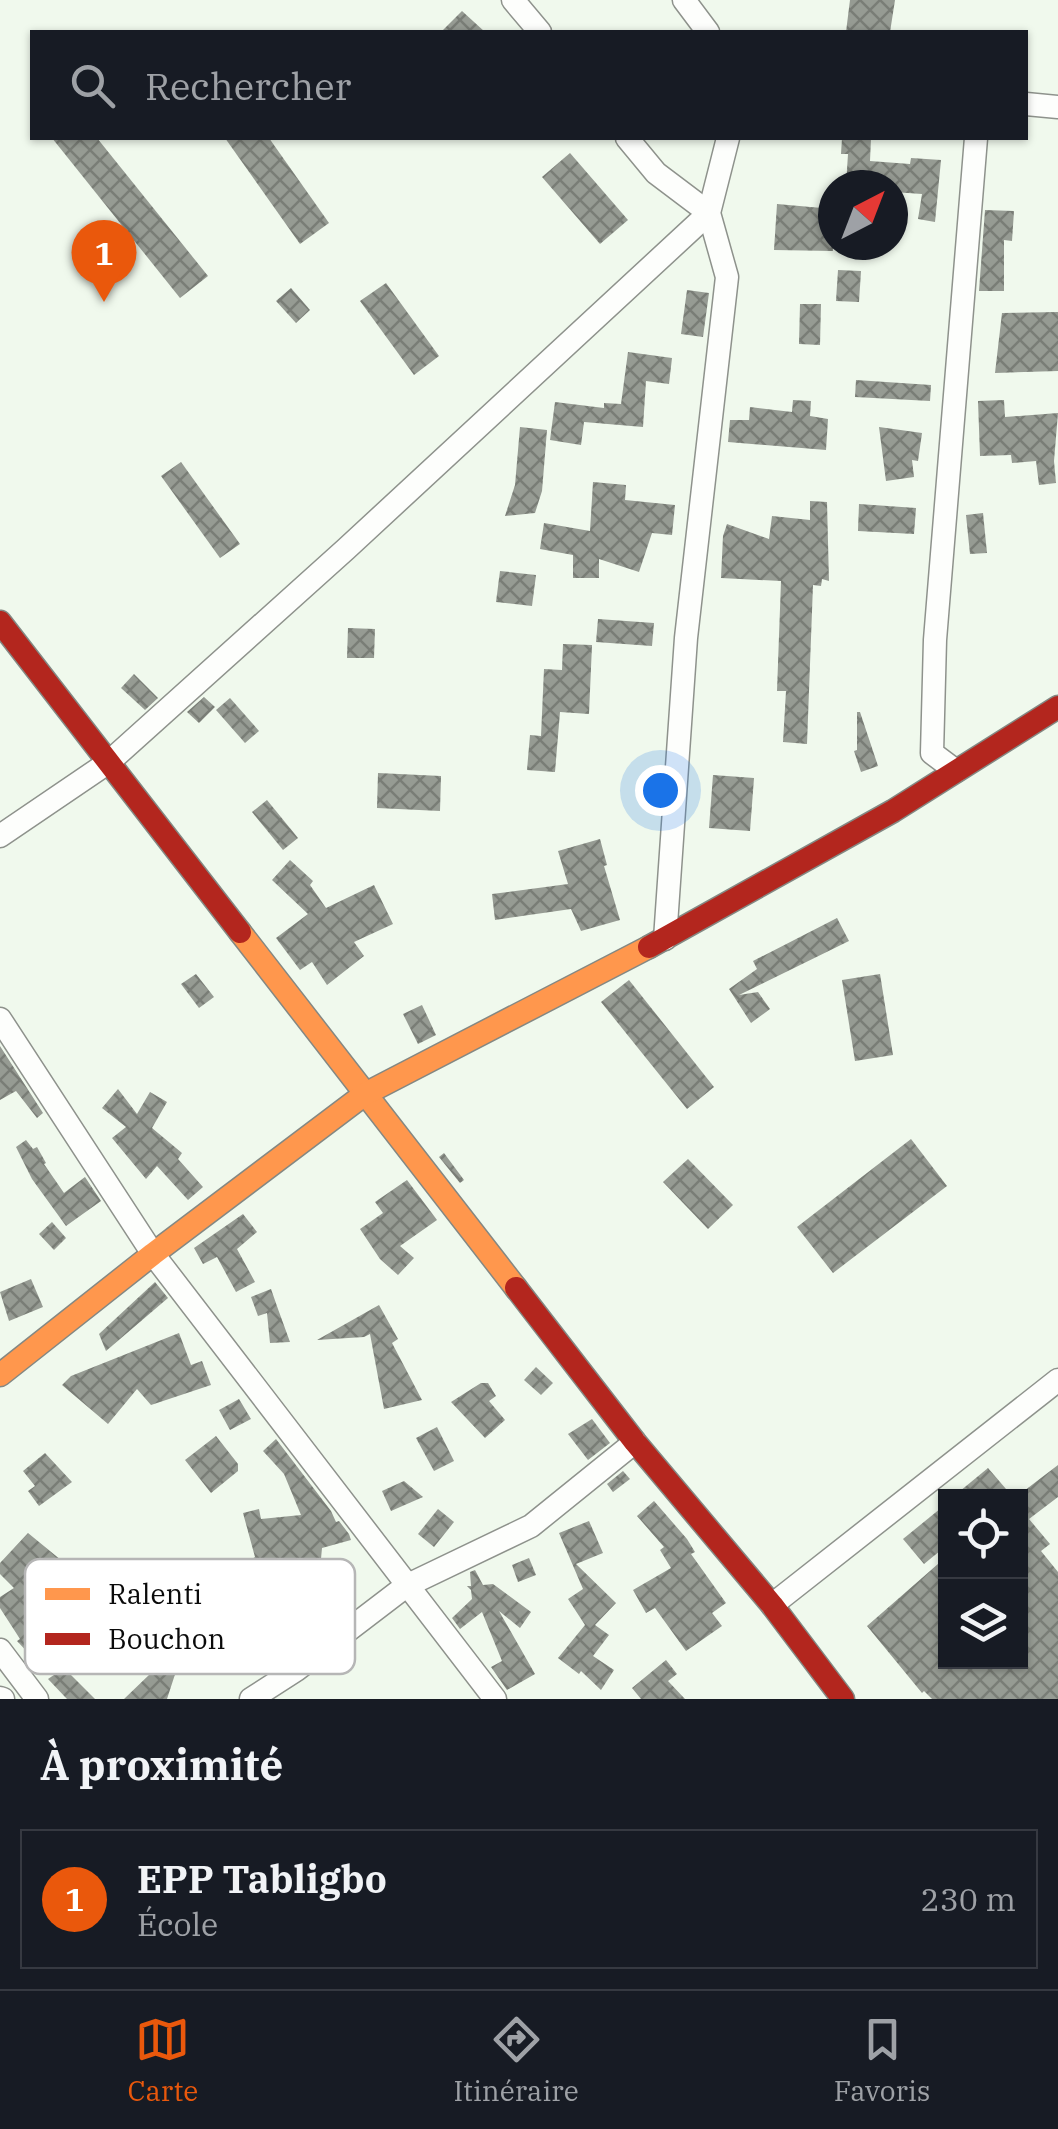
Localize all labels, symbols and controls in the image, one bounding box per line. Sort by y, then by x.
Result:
search box [30,30,1028,140]
icon: search [65,58,120,113]
text: Rechercher [145,61,351,110]
north arrow [818,170,908,260]
pin: 1 [72,220,136,302]
your location [635,765,686,816]
map controls [938,1489,1028,1669]
button: locate [938,1489,1028,1579]
legend [25,1559,355,1674]
text: Ralenti [108,1575,202,1612]
button: layers [938,1579,1028,1669]
text: Bouchon [108,1620,226,1657]
text: À proximité [40,1737,283,1792]
text: EPP Tabligbo [137,1854,387,1903]
text: 1 [65,1878,84,1920]
text: 230 m [920,1878,1016,1920]
text: École [137,1903,218,1945]
tab: Carte [128,2012,198,2109]
tab: Itinéraire [453,2012,579,2109]
tab: Favoris [834,2012,930,2109]

